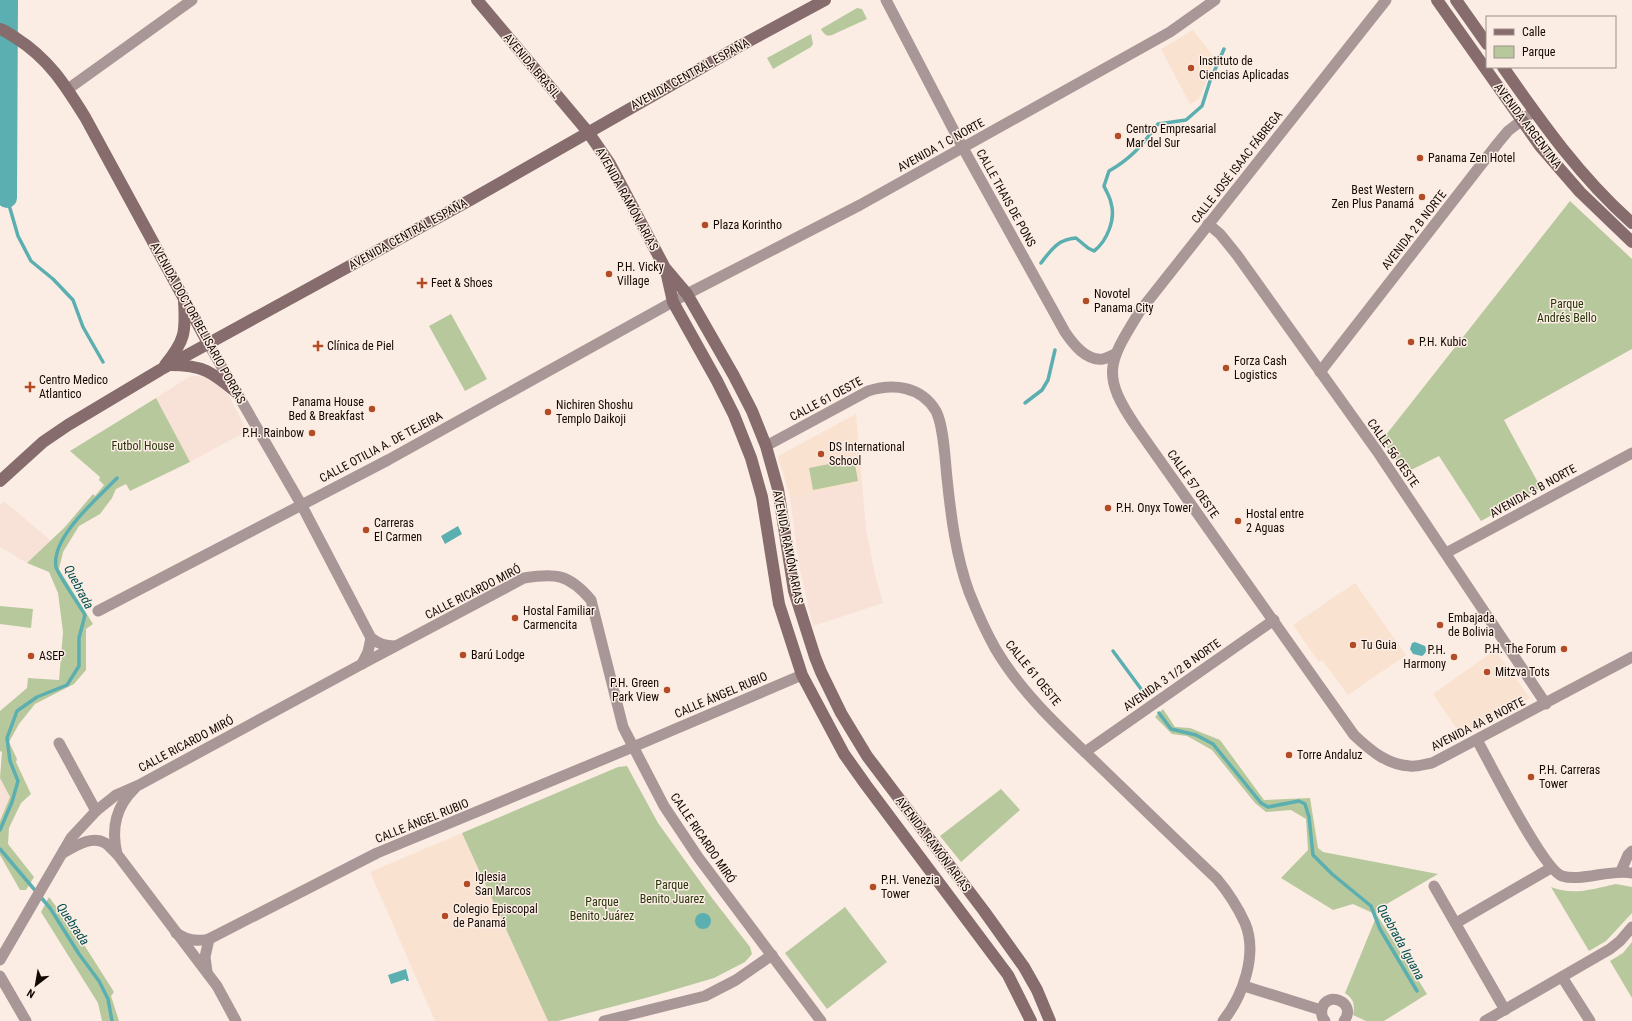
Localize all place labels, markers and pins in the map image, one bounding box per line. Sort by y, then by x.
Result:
place label: Instituto de Ciencias Aplicadas [1199,54,1289,82]
marker: Instituto de Ciencias Aplicadas [1186,63,1196,73]
place label: Centro Empresarial Mar del Sur [1126,122,1216,150]
marker: Centro Empresarial Mar del Sur [1113,131,1123,141]
place label: Panama Zen Hotel [1428,151,1515,165]
marker: Panama Zen Hotel [1415,153,1425,163]
place label: Best Western Zen Plus Panamá [1332,183,1414,211]
marker: Best Western Zen Plus Panamá [1417,192,1427,202]
place label: Plaza Korintho [713,218,782,232]
marker: Plaza Korintho [700,220,710,230]
place label: P.H. Vicky Village [617,260,664,288]
marker: P.H. Vicky Village [604,269,614,279]
place label: Feet & Shoes [431,276,493,290]
marker: Feet & Shoes [416,277,428,289]
place label: Novotel Panama City [1094,287,1154,315]
marker: Novotel Panama City [1081,296,1091,306]
place label: P.H. Kubic [1419,335,1467,349]
marker: P.H. Kubic [1406,337,1416,347]
place label: Clínica de Piel [327,339,394,353]
marker: Clínica de Piel [312,340,324,352]
place label: Forza Cash Logistics [1234,354,1287,382]
marker: Forza Cash Logistics [1221,363,1231,373]
place label: Centro Medico Atlantico [39,373,108,401]
marker: Centro Medico Atlantico [24,381,36,393]
place label: Panama House Bed & Breakfast [288,395,364,423]
place label: Nichiren Shoshu Templo Daikoji [556,398,633,426]
marker: Panama House Bed & Breakfast [367,404,377,414]
marker: Nichiren Shoshu Templo Daikoji [543,407,553,417]
place label: P.H. Rainbow [242,426,304,440]
marker: P.H. Rainbow [307,428,317,438]
place label: DS International School [829,440,905,468]
marker: DS International School [816,449,826,459]
place label: P.H. Onyx Tower [1116,501,1192,515]
marker: P.H. Onyx Tower [1103,503,1113,513]
place label: Hostal entre 2 Aguas [1246,507,1304,535]
place label: Carreras El Carmen [374,516,422,544]
marker: Hostal entre 2 Aguas [1233,516,1243,526]
marker: Carreras El Carmen [361,525,371,535]
place label: Hostal Familiar Carmencita [523,604,595,632]
place label: Embajada de Bolivia [1448,611,1495,639]
marker: Hostal Familiar Carmencita [510,613,520,623]
marker: Embajada de Bolivia [1435,620,1445,630]
place label: Tu Guia [1361,638,1397,652]
marker: Tu Guia [1348,640,1358,650]
place label: P.H. The Forum [1484,642,1556,656]
place label: P.H. Harmony [1403,643,1446,671]
marker: P.H. The Forum [1559,644,1569,654]
place label: Barú Lodge [471,648,525,662]
place label: ASEP [39,649,65,663]
marker: Barú Lodge [458,650,468,660]
marker: ASEP [26,651,36,661]
marker: P.H. Harmony [1449,652,1459,662]
place label: Mitzva Tots [1495,665,1550,679]
marker: Mitzva Tots [1482,667,1492,677]
place label: P.H. Green Park View [610,676,659,704]
marker: P.H. Green Park View [662,685,672,695]
place label: Torre Andaluz [1297,748,1363,762]
marker: Torre Andaluz [1284,750,1294,760]
place label: P.H. Carreras Tower [1539,763,1600,791]
marker: P.H. Carreras Tower [1526,772,1536,782]
place label: Iglesia San Marcos [475,870,531,898]
place label: P.H. Venezia Tower [881,873,940,901]
marker: Iglesia San Marcos [462,879,472,889]
marker: P.H. Venezia Tower [868,882,878,892]
place label: Colegio Episcopal de Panamá [453,902,538,930]
marker: Colegio Episcopal de Panamá [440,911,450,921]

